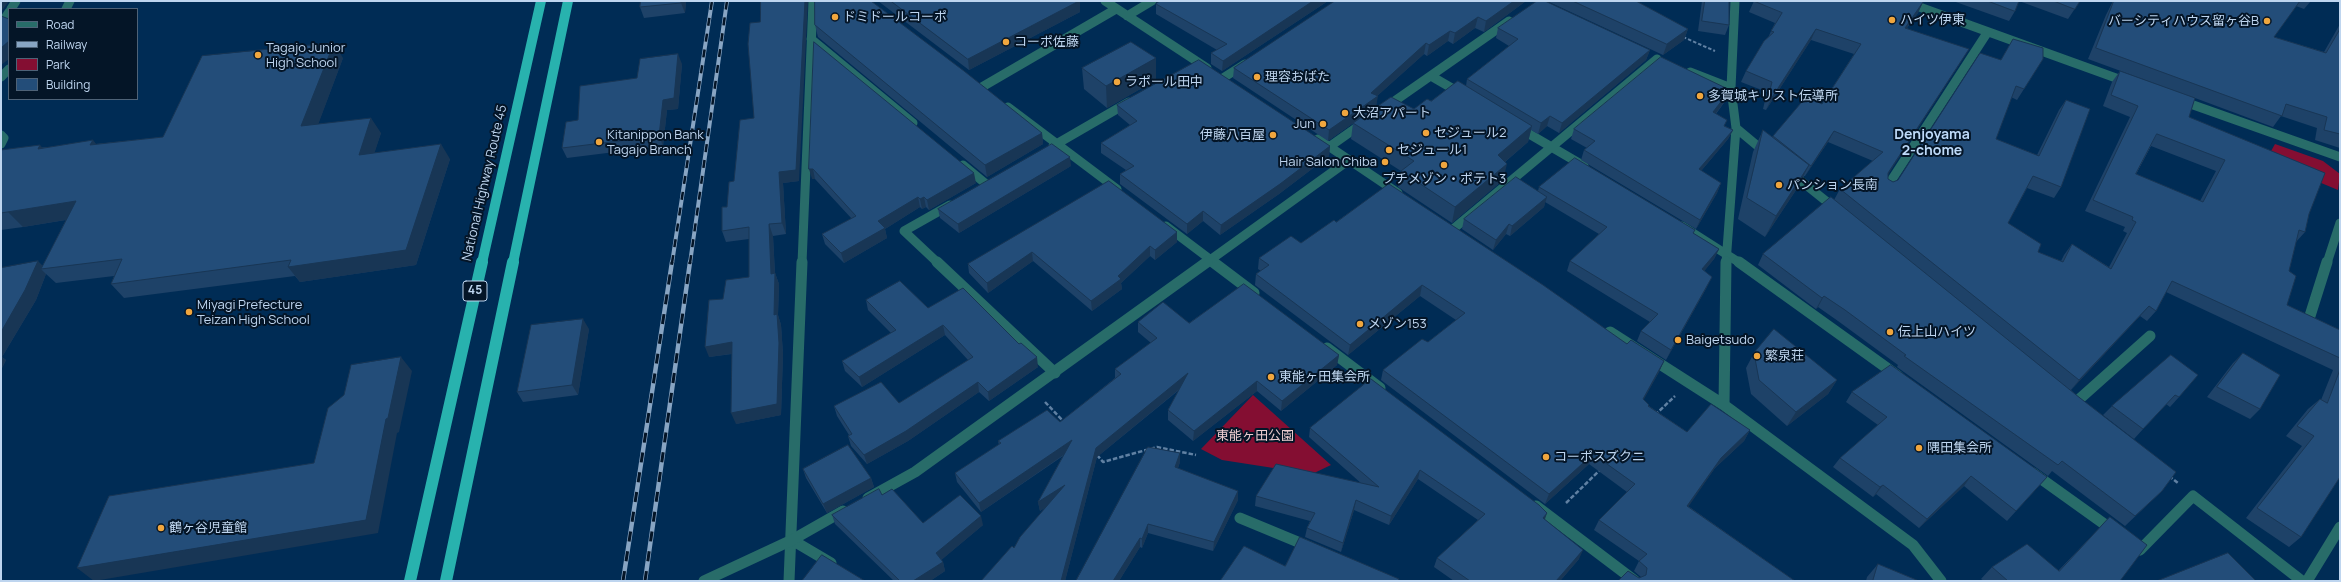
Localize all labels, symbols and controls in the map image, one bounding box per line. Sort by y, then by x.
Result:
legend [8,8,138,100]
place label: ドミドールコーポ [843,9,947,25]
marker: ドミドールコーポ [830,12,840,22]
place label: ハイツ伊東 [1900,12,1965,28]
place label: バーシティハウス留ヶ谷B [2108,13,2259,29]
marker: ハイツ伊東 [1887,15,1897,25]
text: Road [46,16,74,33]
marker: バーシティハウス留ヶ谷B [2262,16,2272,26]
place label: コーポ佐藤 [1014,34,1079,50]
text: Railway [46,36,87,53]
marker: コーポ佐藤 [1001,37,1011,47]
place label: Tagajo Junior High School [266,40,345,71]
marker: Tagajo Junior High School [253,50,263,60]
text: Park [46,56,70,73]
place label: 理容おばた [1265,69,1330,85]
marker: 理容おばた [1252,72,1262,82]
place label: ラポール田中 [1125,74,1203,90]
text: Building [46,76,90,93]
marker: ラポール田中 [1112,77,1122,87]
place label: 多賀城キリスト伝導所 [1708,88,1838,104]
marker: 多賀城キリスト伝導所 [1695,91,1705,101]
street label: National Highway Route 45 [459,103,511,263]
place label: 大沼アパート [1353,105,1431,121]
marker: 大沼アパート [1340,108,1350,118]
place label: Jun [1294,116,1315,132]
marker: Jun [1318,119,1328,129]
place label: セジュール2 [1434,125,1506,141]
place label: Kitanippon Bank Tagajo Branch [607,127,704,158]
place label: 伊藤八百屋 [1200,127,1265,143]
district label: Denjoyama 2-chome [1894,127,1970,160]
marker: セジュール2 [1421,128,1431,138]
marker: 伊藤八百屋 [1268,130,1278,140]
marker: Kitanippon Bank Tagajo Branch [594,137,604,147]
place label: セジュール1 [1397,142,1467,158]
marker: セジュール1 [1384,145,1394,155]
place label: Hair Salon Chiba [1279,154,1377,170]
marker: Hair Salon Chiba [1380,157,1390,167]
marker: プチメゾン・ポテト3 [1439,160,1449,170]
place label: プチメゾン・ポテト3 [1382,171,1506,187]
place label: パンション長南 [1787,177,1878,193]
marker: パンション長南 [1774,180,1784,190]
road number: 45 [463,281,487,301]
place label: Miyagi Prefecture Teizan High School [197,297,310,328]
marker: Miyagi Prefecture Teizan High School [184,307,194,317]
place label: メゾン153 [1368,316,1427,332]
marker: メゾン153 [1355,319,1365,329]
place label: 伝上山ハイツ [1898,324,1976,340]
marker: 伝上山ハイツ [1885,327,1895,337]
place label: Baigetsudo [1686,332,1755,348]
marker: Baigetsudo [1673,335,1683,345]
place label: 繁泉荘 [1765,348,1804,364]
marker: 繁泉荘 [1752,351,1762,361]
place label: 東能ヶ田集会所 [1279,369,1370,385]
marker: 東能ヶ田集会所 [1266,372,1276,382]
park label: 東能ヶ田公園 [1216,428,1294,444]
place label: 隅田集会所 [1927,440,1992,456]
marker: 隅田集会所 [1914,443,1924,453]
place label: コーポスズクニ [1554,449,1645,465]
marker: コーポスズクニ [1541,452,1551,462]
place label: 鶴ヶ谷児童館 [169,520,247,536]
marker: 鶴ヶ谷児童館 [156,523,166,533]

